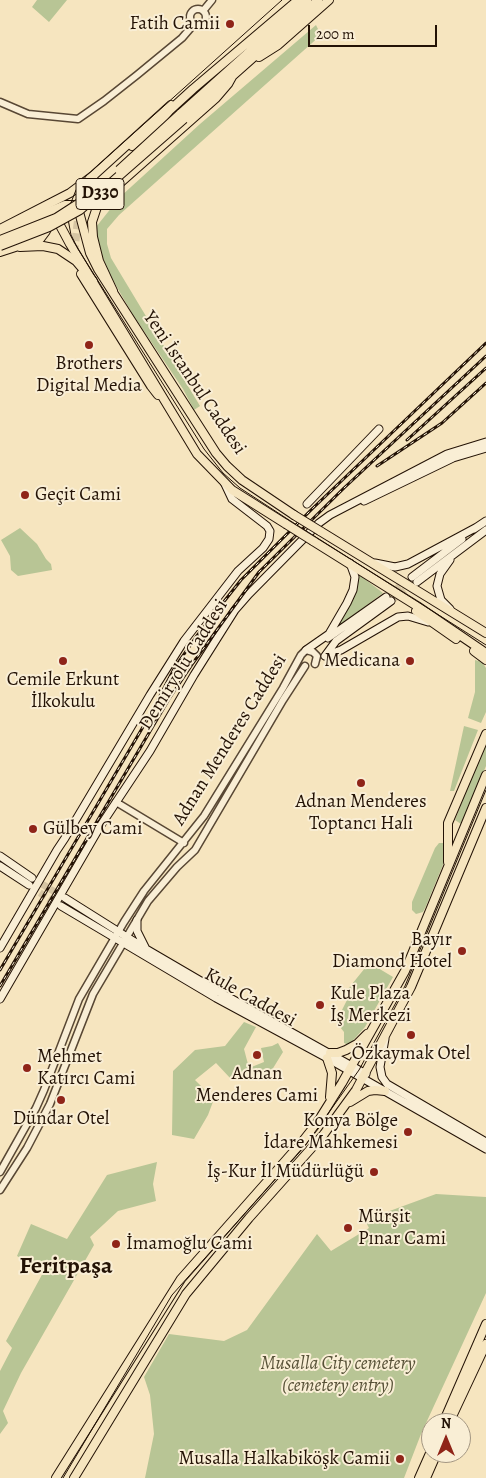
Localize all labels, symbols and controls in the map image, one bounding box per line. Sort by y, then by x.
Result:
place label: Fatih Camii [129,13,220,35]
scale bar [311,15,440,47]
marker: Fatih Camii [224,18,236,30]
text: 200 m [316,24,355,44]
road number: D330 [76,178,124,210]
street label: Yeni İstanbul Caddesi [138,307,250,459]
marker: Brothers Digital Media [83,339,95,351]
place label: Brothers Digital Media [36,353,142,397]
place label: Geçit Cami [35,484,121,506]
marker: Geçit Cami [19,489,31,501]
street label: Demiryolu Caddesi [135,596,233,734]
street label: Adnan Menderes Caddesi [168,650,292,830]
place label: Medicana [324,650,400,672]
marker: Cemile Erkunt İlkokulu [57,655,69,667]
marker: Medicana [404,655,416,667]
place label: Cemile Erkunt İlkokulu [7,669,119,713]
marker: Adnan Menderes Toptancı Hali [355,777,367,789]
place label: Adnan Menderes Toptancı Hali [295,791,427,835]
place label: Gülbey Cami [43,818,143,840]
marker: Gülbey Cami [27,823,39,835]
place label: Bayır Diamond Hotel [332,929,452,973]
marker: Bayır Diamond Hotel [456,945,468,957]
street label: Kule Caddesi [200,963,300,1033]
place label: Kule Plaza İş Merkezi [330,983,411,1027]
marker: Kule Plaza İş Merkezi [314,999,326,1011]
marker: Özkaymak Otel [405,1029,417,1041]
place label: Özkaymak Otel [352,1043,470,1065]
place label: Mehmet Katırcı Cami [37,1046,135,1090]
marker: Adnan Menderes Cami [251,1049,263,1061]
marker: Mehmet Katırcı Cami [21,1062,33,1074]
place label: Adnan Menderes Cami [196,1063,318,1107]
marker: Dündar Otel [55,1094,67,1106]
place label: Dündar Otel [13,1108,109,1130]
place label: Konya Bölge İdare Mahkemesi [263,1110,398,1154]
marker: Konya Bölge İdare Mahkemesi [402,1126,414,1138]
place label: İş-Kur İl Müdürlüğü [207,1161,364,1183]
marker: İş-Kur İl Müdürlüğü [368,1166,380,1178]
place label: Mürşit Pınar Cami [358,1206,446,1250]
marker: Mürşit Pınar Cami [342,1222,354,1234]
place label: İmamoğlu Cami [126,1233,253,1255]
marker: İmamoğlu Cami [110,1238,122,1250]
district label: Feritpaşa [19,1253,113,1281]
park label: Musalla City cemetery (cemetery entry) [260,1353,416,1397]
north arrow [421,1413,471,1463]
text: N [441,1414,451,1433]
place label: Musalla Halkabiköşk Camii [179,1448,390,1470]
marker: Musalla Halkabiköşk Camii [394,1453,406,1465]

